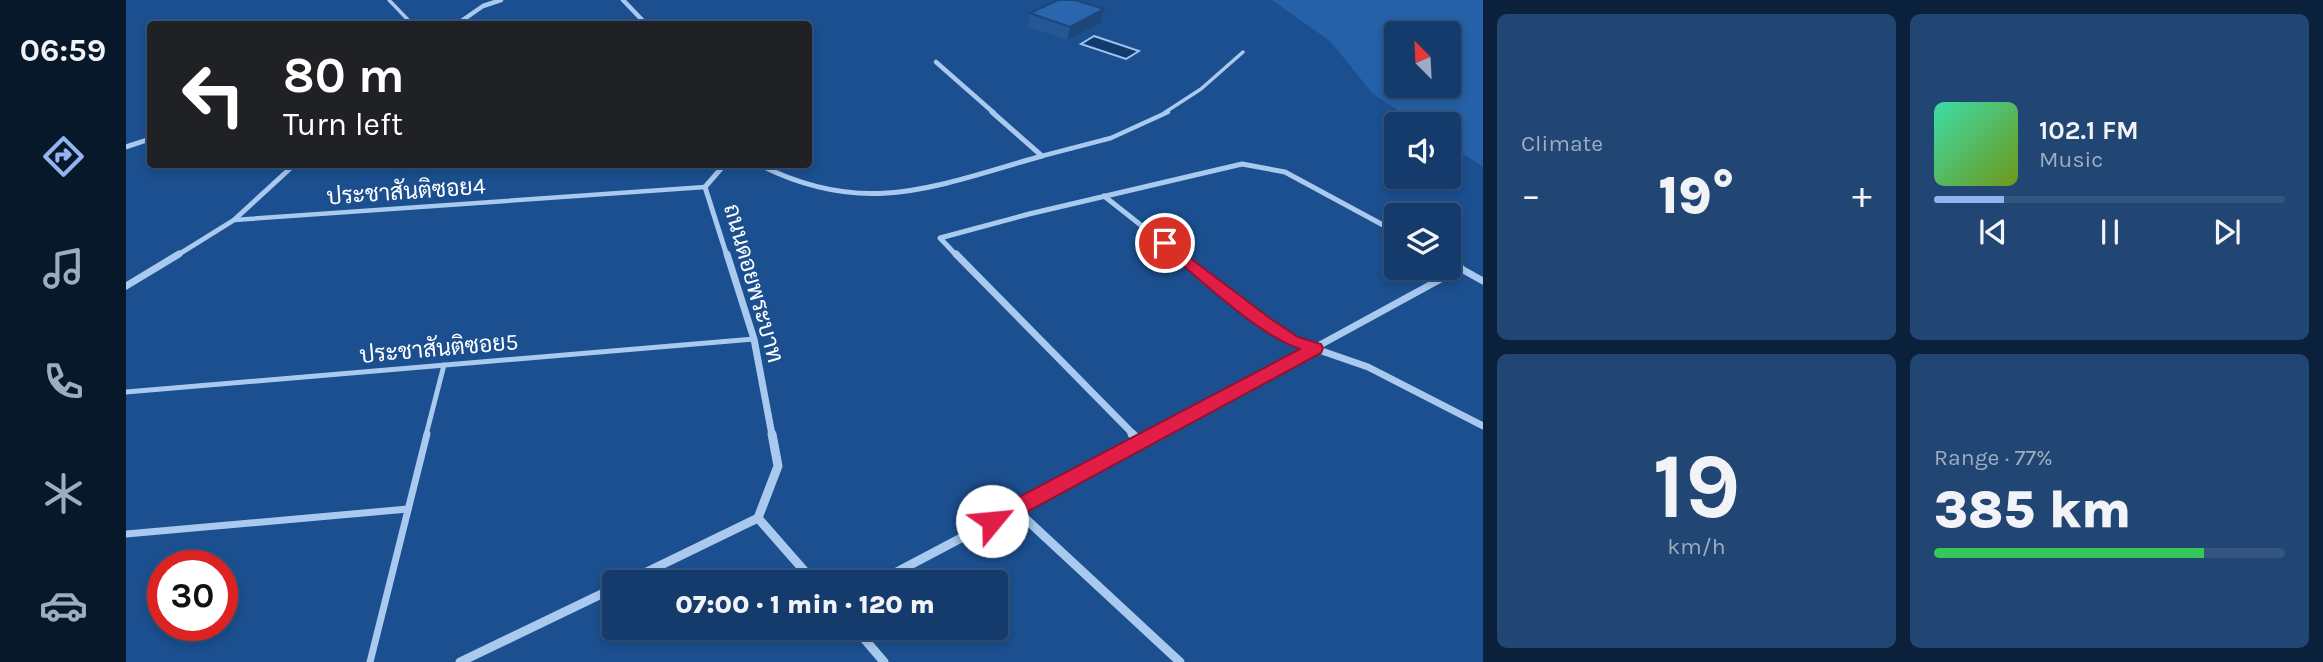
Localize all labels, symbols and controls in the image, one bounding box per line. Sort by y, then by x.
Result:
north arrow [1384,21,1461,98]
map controls [1384,21,1461,280]
text: 06:59 [20,32,106,69]
text: 80 m [283,47,405,104]
icon: left [168,49,259,140]
text: Turn left [283,106,403,143]
button: sound [1384,112,1461,189]
text: 102.1 FM [2039,115,2139,146]
text: Climate [1521,130,1603,157]
icon: directions [39,132,88,181]
text: Music [2039,146,2103,173]
text: 19° [1658,165,1735,226]
street label: ประชาสันติซอย4 [326,171,487,211]
text: − [1521,173,1541,218]
text: + [1852,173,1872,218]
street label: ถนนดอยพระบาท [718,201,789,366]
button: layers [1384,203,1461,280]
pin [1135,213,1195,273]
icon: previous [1974,213,2012,251]
icon: pause [2091,213,2129,251]
icon: next [2208,213,2246,251]
icon: arrive [1146,224,1184,262]
icon: music [39,244,88,293]
street label: ประชาสันติซอย5 [358,327,520,369]
icon: phone [39,357,88,406]
text: 19 [1653,434,1740,540]
text: Range · 77% [1934,444,2053,471]
icon: climate [39,469,88,518]
text: 385 km [1934,479,2131,540]
position arrow [955,484,1029,558]
text: km/h [1667,533,1726,560]
speed limit sign: 30 [147,550,238,641]
icon: car [39,581,88,630]
text: 07:00 · 1 min · 120 m [675,589,935,620]

